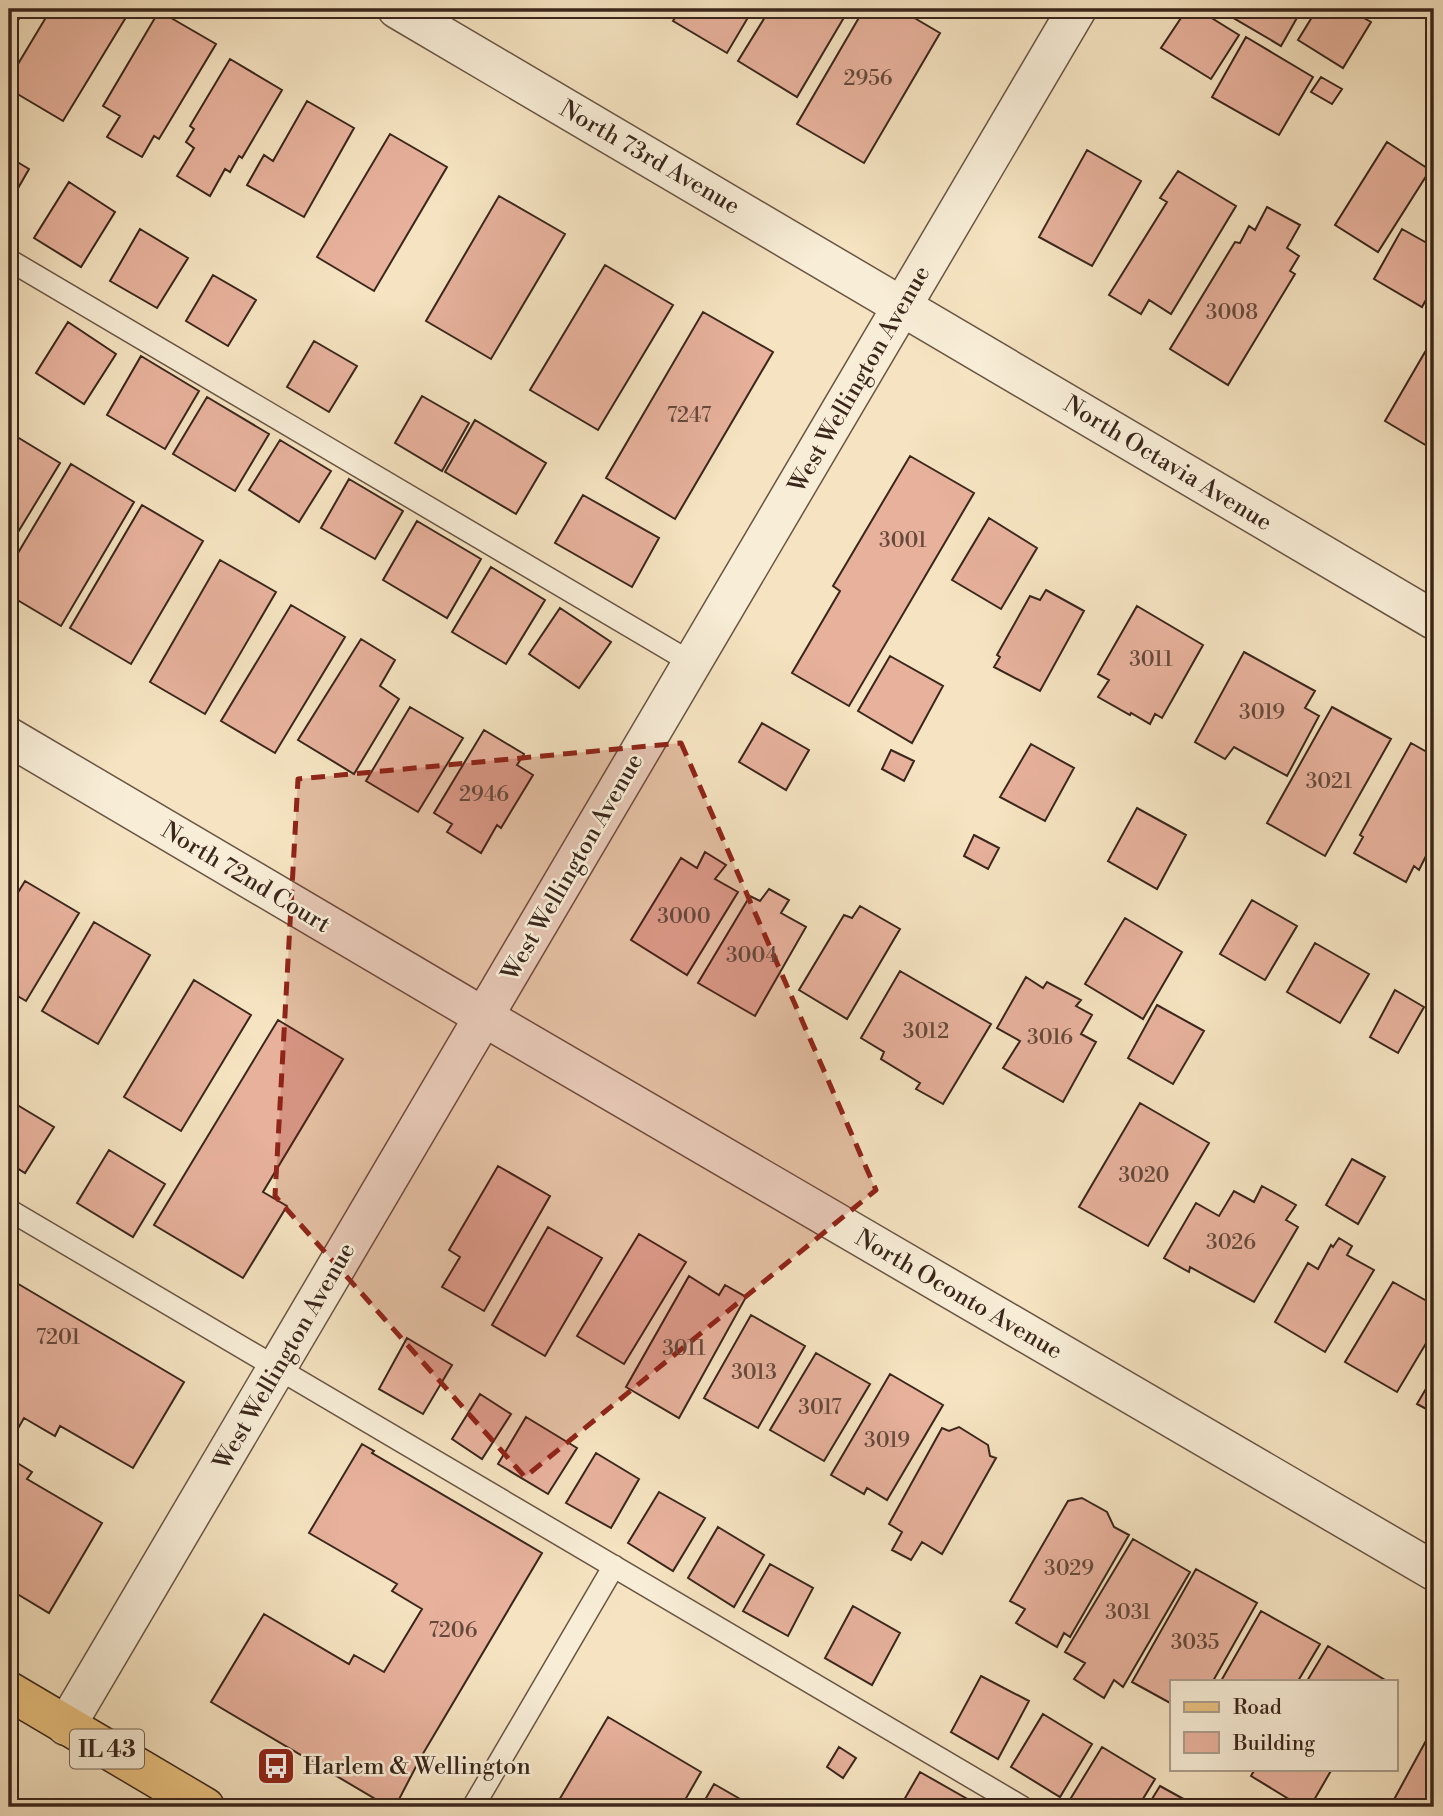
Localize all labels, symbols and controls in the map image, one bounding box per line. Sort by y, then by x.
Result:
house number: 2956 [844,66,893,92]
street label: North 73rd Avenue [554,94,745,222]
street label: West Wellington Avenue [782,260,937,499]
house number: 3008 [1206,300,1258,326]
street label: North Octavia Avenue [1058,390,1277,538]
house number: 7247 [667,403,712,429]
house number: 3001 [879,528,927,554]
house number: 3011 [1129,647,1173,673]
house number: 3019 [1239,700,1285,726]
street label: West Wellington Avenue [495,748,650,987]
house number: 3021 [1306,769,1352,795]
house number: 2946 [459,782,509,808]
street label: North 72nd Court [156,816,336,940]
house number: 3000 [657,904,711,930]
house number: 3004 [726,943,778,969]
house number: 3012 [903,1019,949,1045]
house number: 3016 [1027,1025,1073,1051]
house number: 3020 [1118,1163,1170,1189]
street label: North Oconto Avenue [849,1223,1068,1366]
house number: 3026 [1206,1230,1256,1256]
street label: West Wellington Avenue [207,1237,362,1476]
house number: 7201 [36,1325,80,1351]
house number: 3011 [662,1336,706,1362]
house number: 3013 [731,1360,777,1386]
house number: 3017 [798,1395,842,1421]
house number: 3019 [864,1428,910,1454]
house number: 3029 [1044,1556,1094,1582]
house number: 3031 [1105,1600,1151,1626]
house number: 7206 [429,1618,478,1644]
house number: 3035 [1171,1630,1219,1656]
legend [1170,1680,1398,1770]
text: Road [1233,1695,1282,1721]
road number: IL 43 [70,1730,144,1768]
text: Building [1232,1731,1315,1757]
bus stop icon: Harlem & Wellington [255,1745,297,1787]
place label: Harlem & Wellington [303,1752,531,1782]

